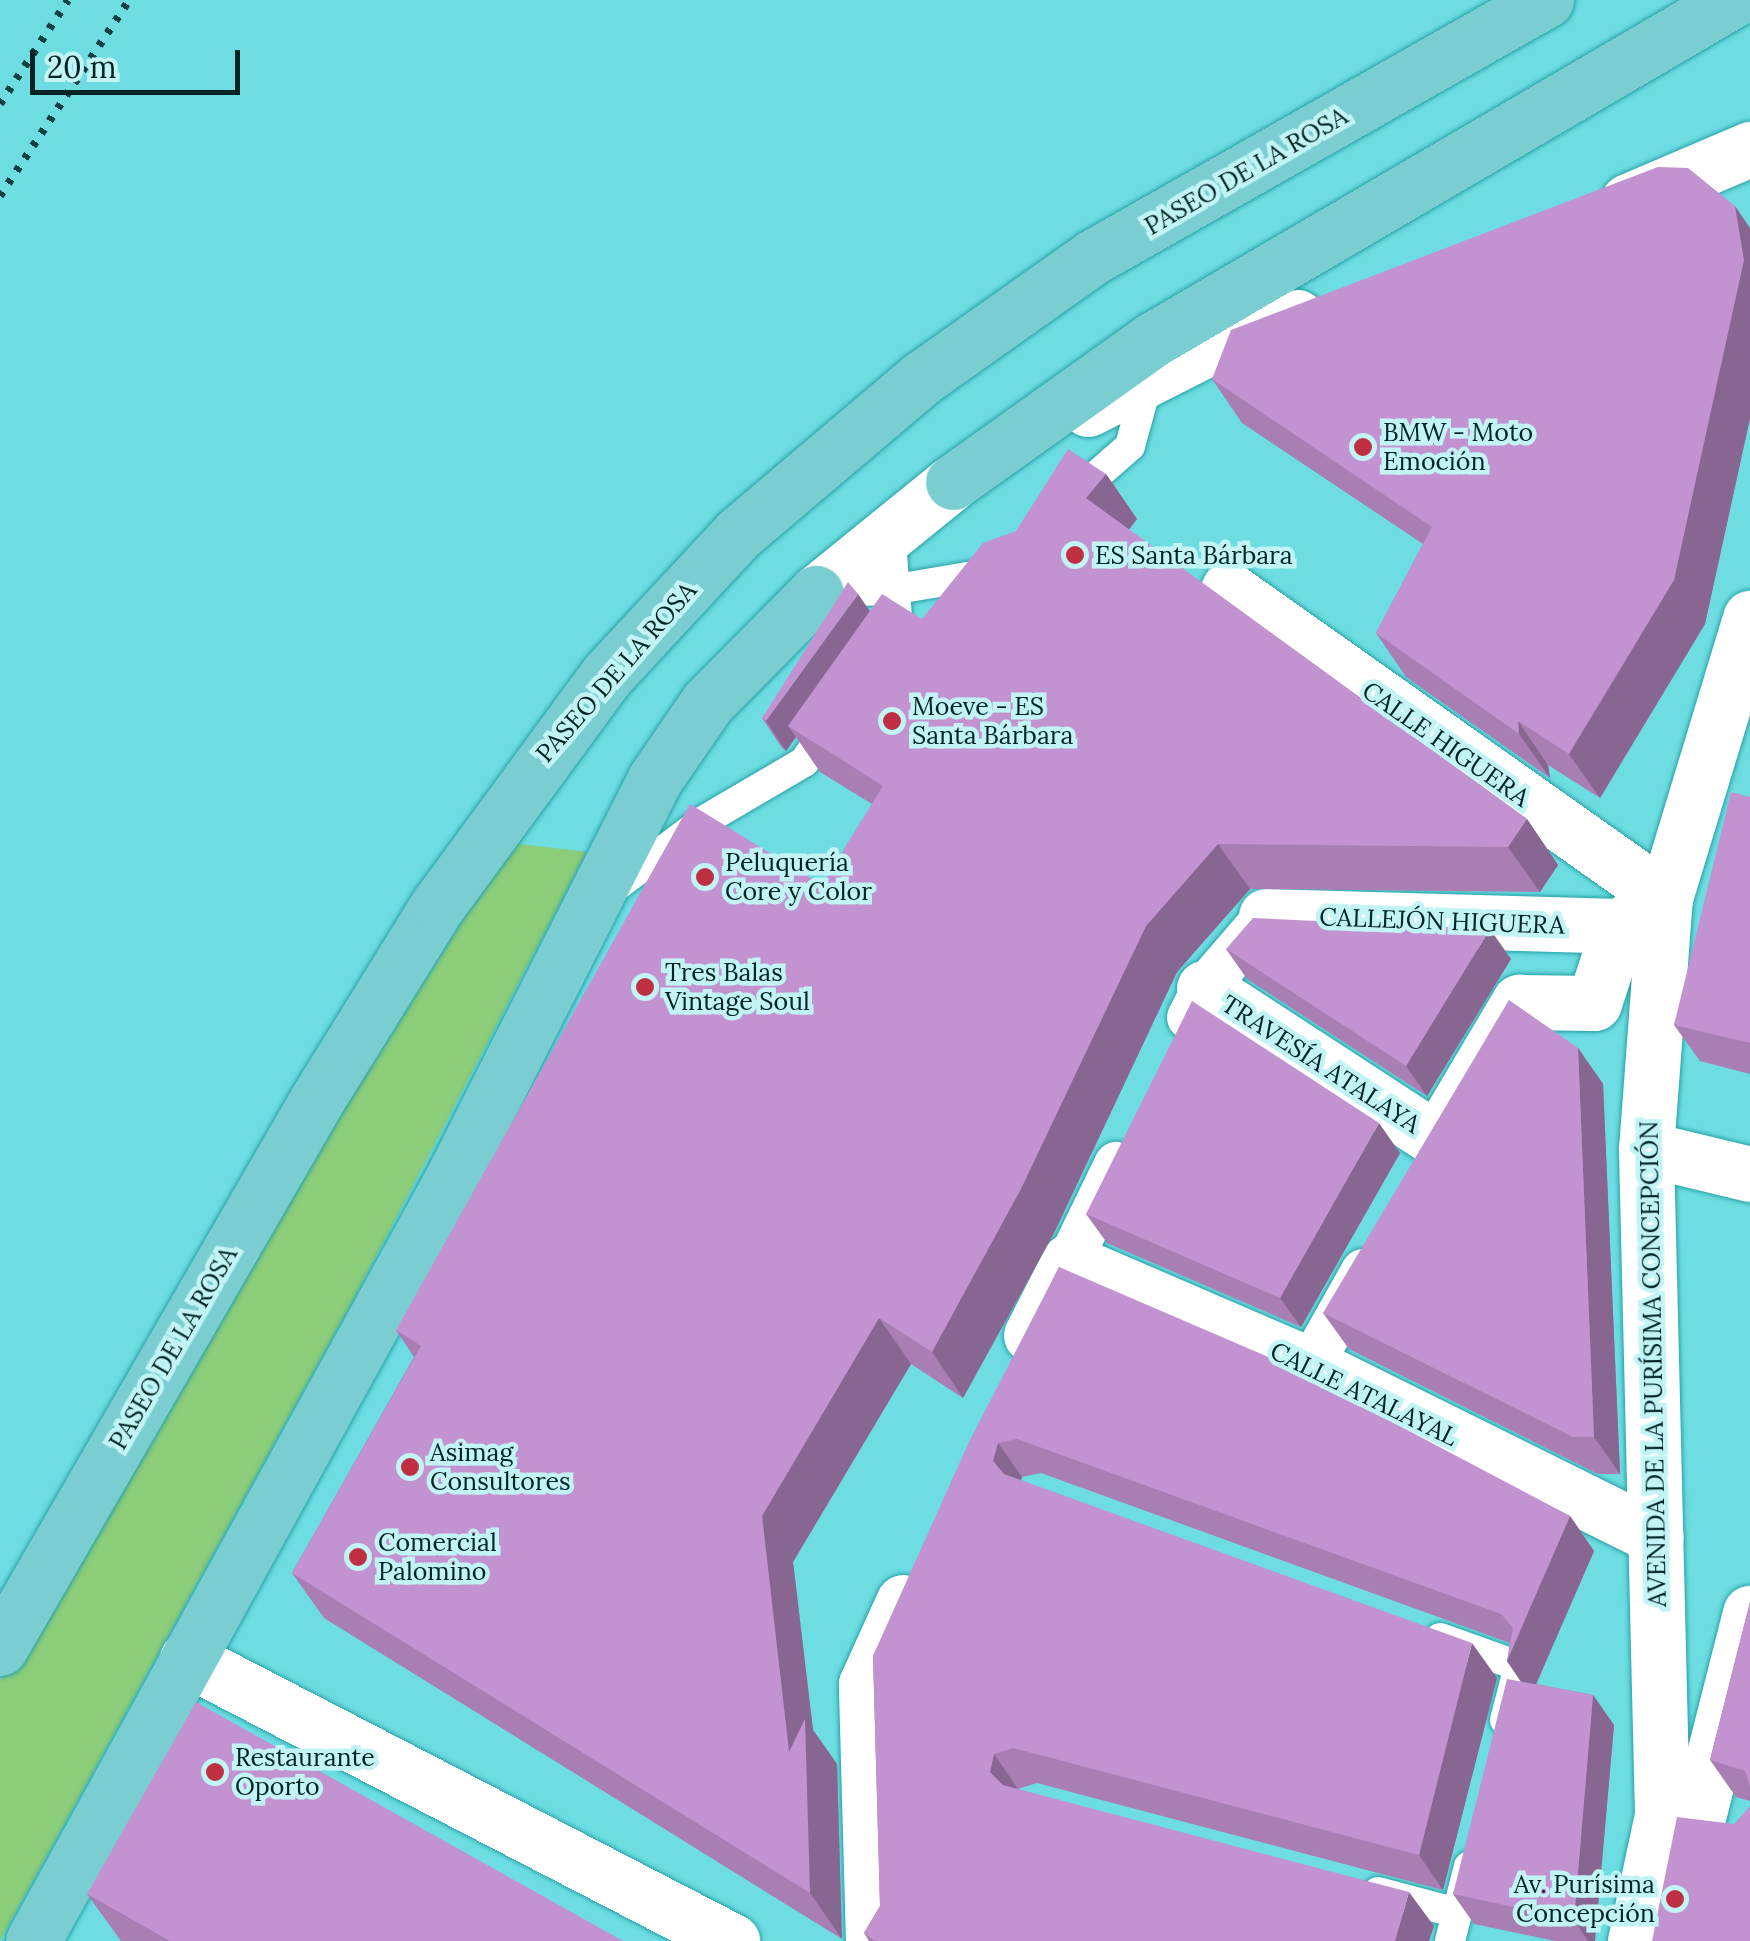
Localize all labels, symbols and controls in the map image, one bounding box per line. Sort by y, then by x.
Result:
scale bar [35,30,245,92]
text: 20 m [47,48,116,86]
street label: PASEO DE LA ROSA [1139,101,1353,241]
place label: BMW - Moto Emoción [1383,418,1533,477]
marker: BMW - Moto Emoción [1352,436,1374,458]
place label: ES Santa Bárbara [1095,540,1293,570]
marker: ES Santa Bárbara [1064,544,1086,566]
street label: PASEO DE LA ROSA [530,576,702,768]
street label: CALLE HIGUERA [1357,675,1535,813]
place label: Moeve - ES Santa Bárbara [912,692,1073,751]
marker: Moeve - ES Santa Bárbara [881,710,903,732]
place label: Peluquería Core y Color [725,848,872,907]
marker: Peluquería Core y Color [694,866,716,888]
street label: CALLEJÓN HIGUERA [1319,902,1565,940]
place label: Tres Balas Vintage Soul [665,958,810,1017]
marker: Tres Balas Vintage Soul [634,976,656,998]
street label: TRAVESÍA ATALAYA [1216,989,1426,1139]
street label: AVENIDA DE LA PURÍSIMA CONCEPCIÓN [1634,1121,1672,1607]
street label: PASEO DE LA ROSA [103,1241,243,1455]
street label: CALLE ATALAYAL [1265,1336,1463,1452]
place label: Asimag Consultores [430,1438,571,1497]
marker: Asimag Consultores [399,1456,421,1478]
place label: Comercial Palomino [378,1528,497,1587]
marker: Comercial Palomino [347,1546,369,1568]
place label: Restaurante Oporto [235,1743,375,1802]
marker: Restaurante Oporto [204,1761,226,1783]
place label: Av. Purísima Concepción [1514,1870,1655,1929]
marker: Av. Purísima Concepción [1664,1888,1686,1910]

